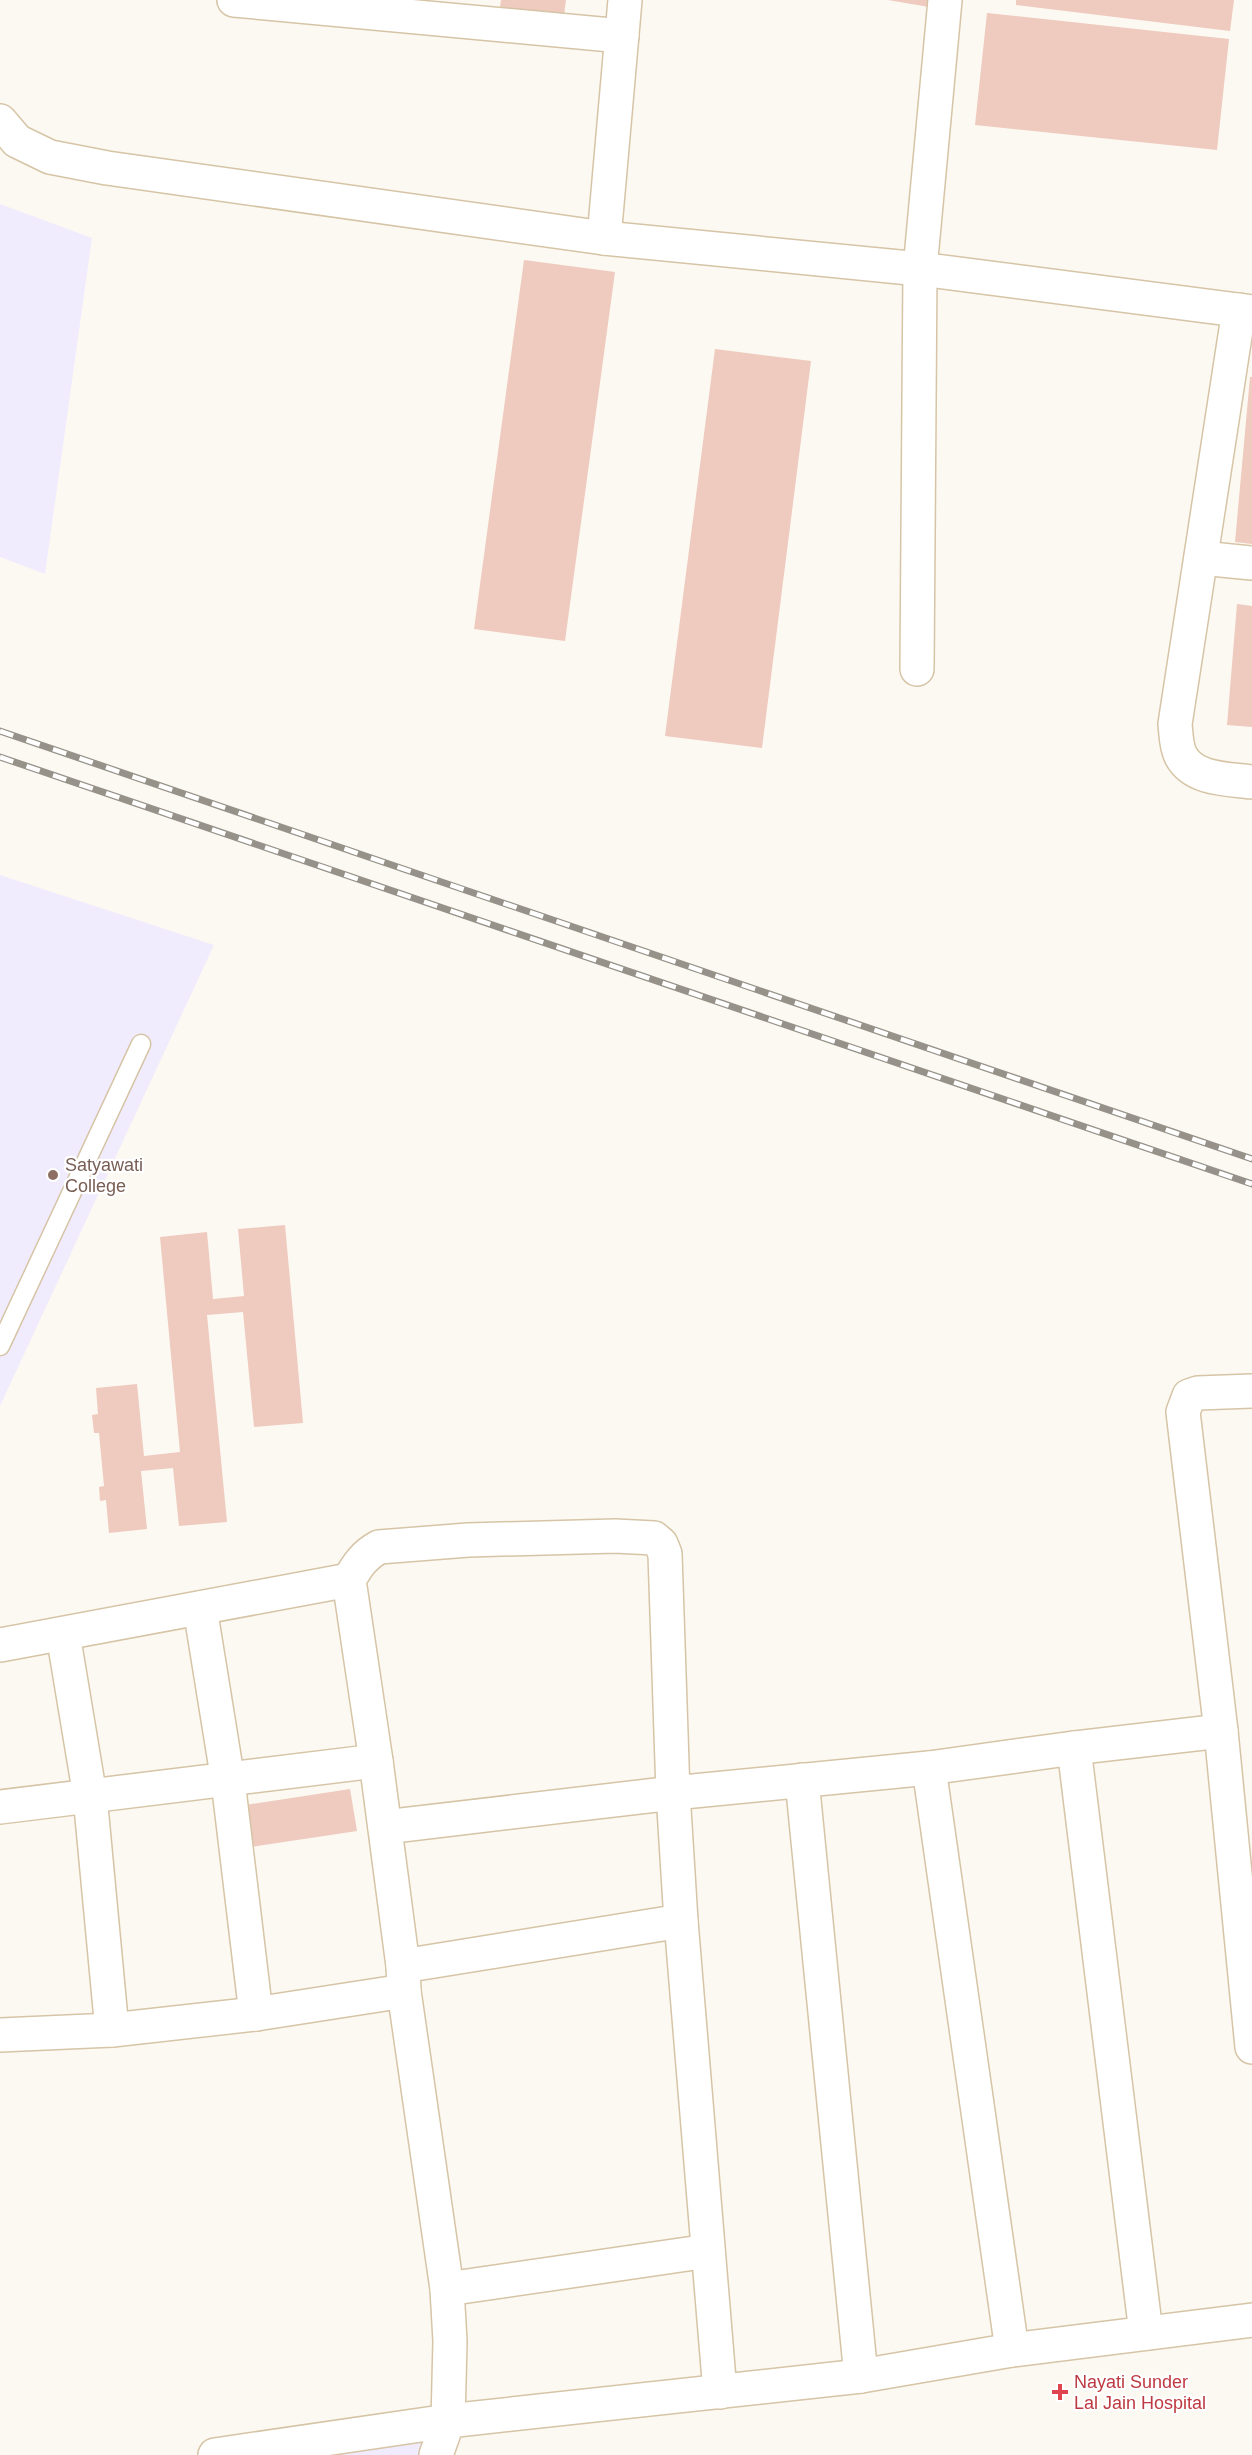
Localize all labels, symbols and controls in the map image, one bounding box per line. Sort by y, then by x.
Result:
place label: Satyawati College [65,1155,143,1196]
marker: Satyawati College [46,1168,60,1182]
place label: Nayati Sunder Lal Jain Hospital [1074,2372,1206,2413]
marker: Nayati Sunder Lal Jain Hospital [1051,2383,1069,2401]

